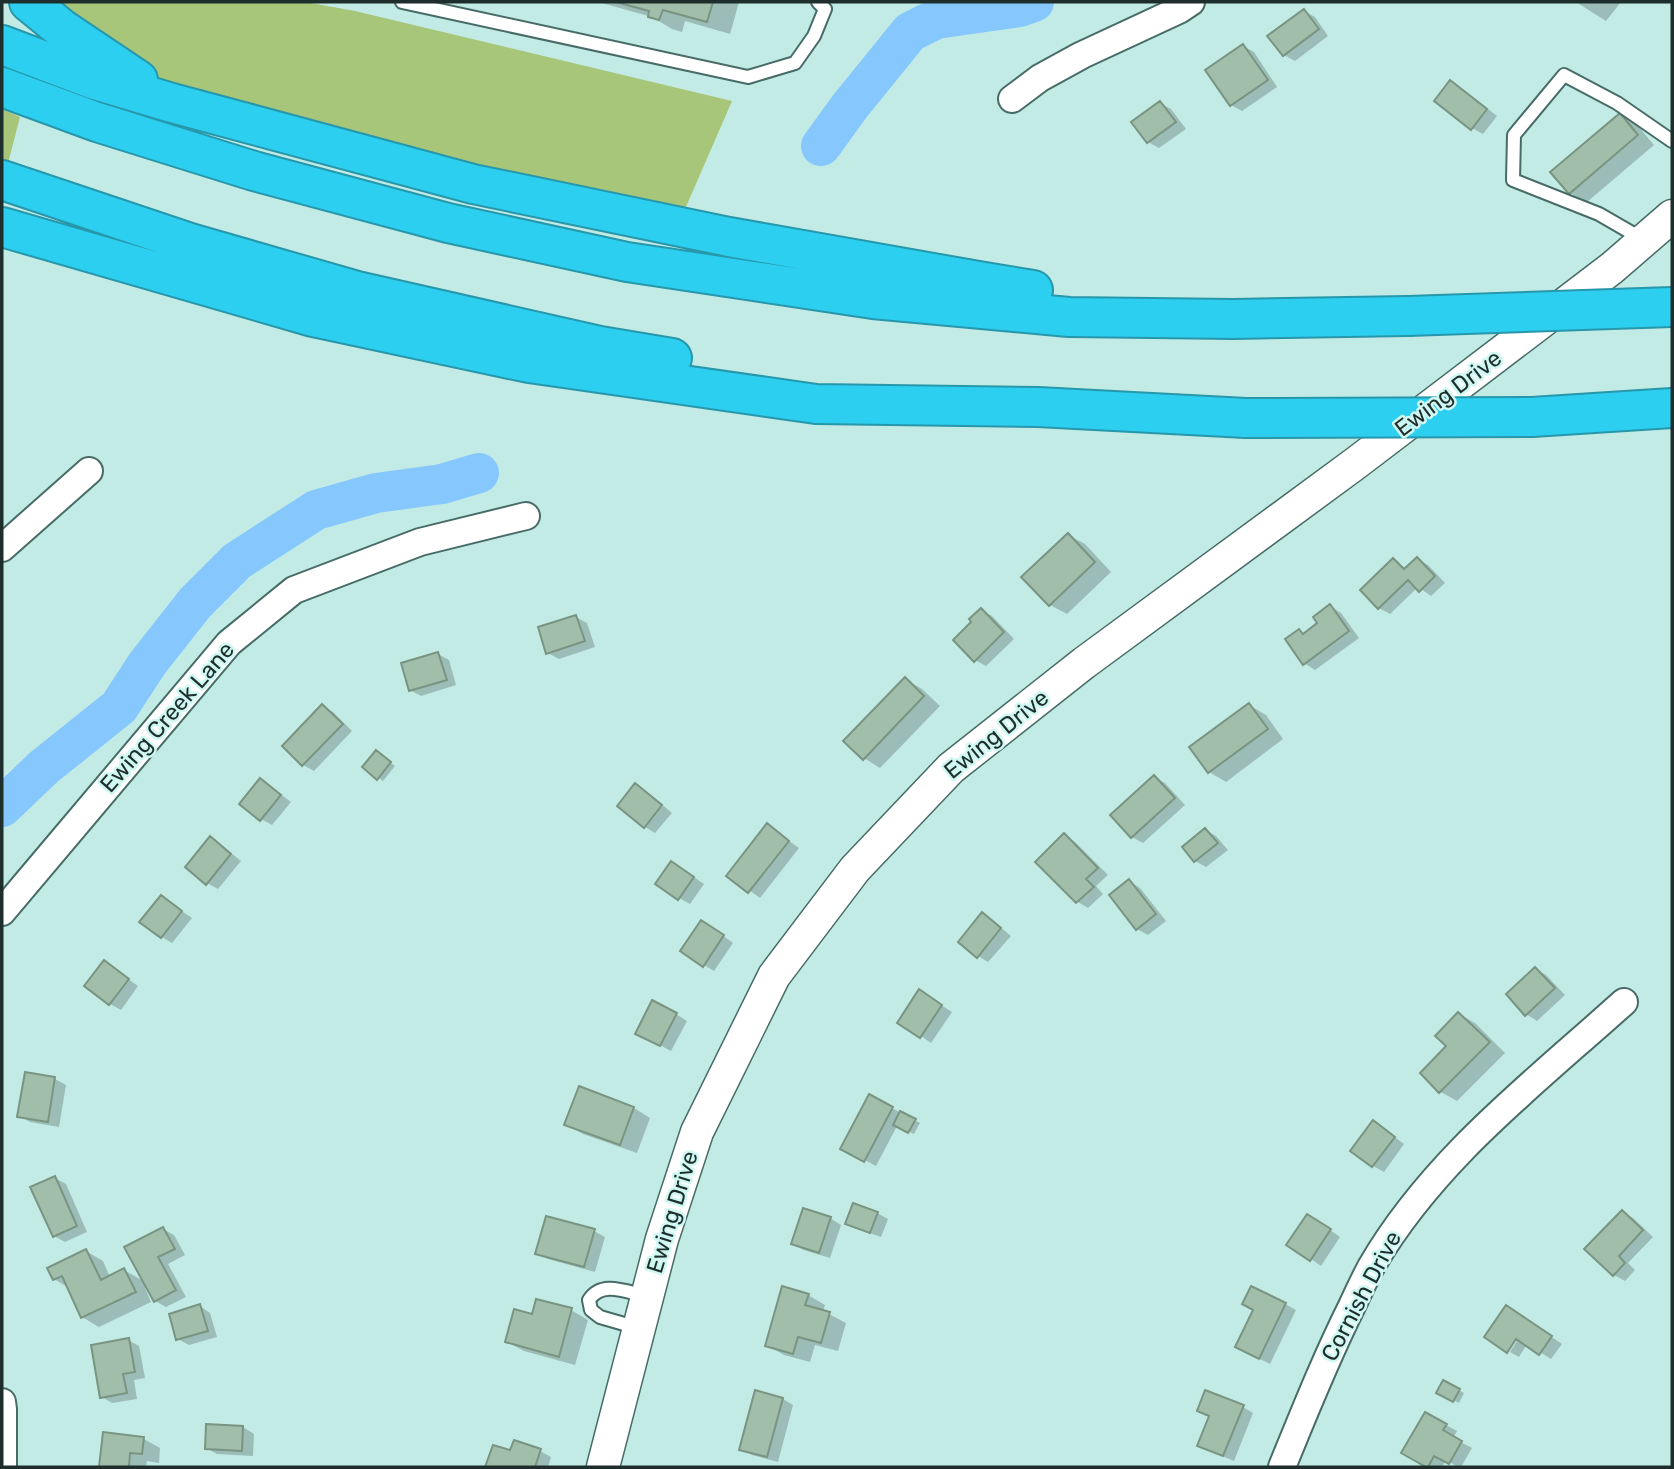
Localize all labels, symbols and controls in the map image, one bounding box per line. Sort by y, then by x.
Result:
street label: Ewing Drive [1389,344,1507,442]
street label: Ewing Creek Lane [94,636,240,798]
street label: Ewing Drive [938,683,1054,785]
street label: Ewing Drive [640,1147,704,1277]
street label: Cornish Drive [1315,1226,1407,1366]

